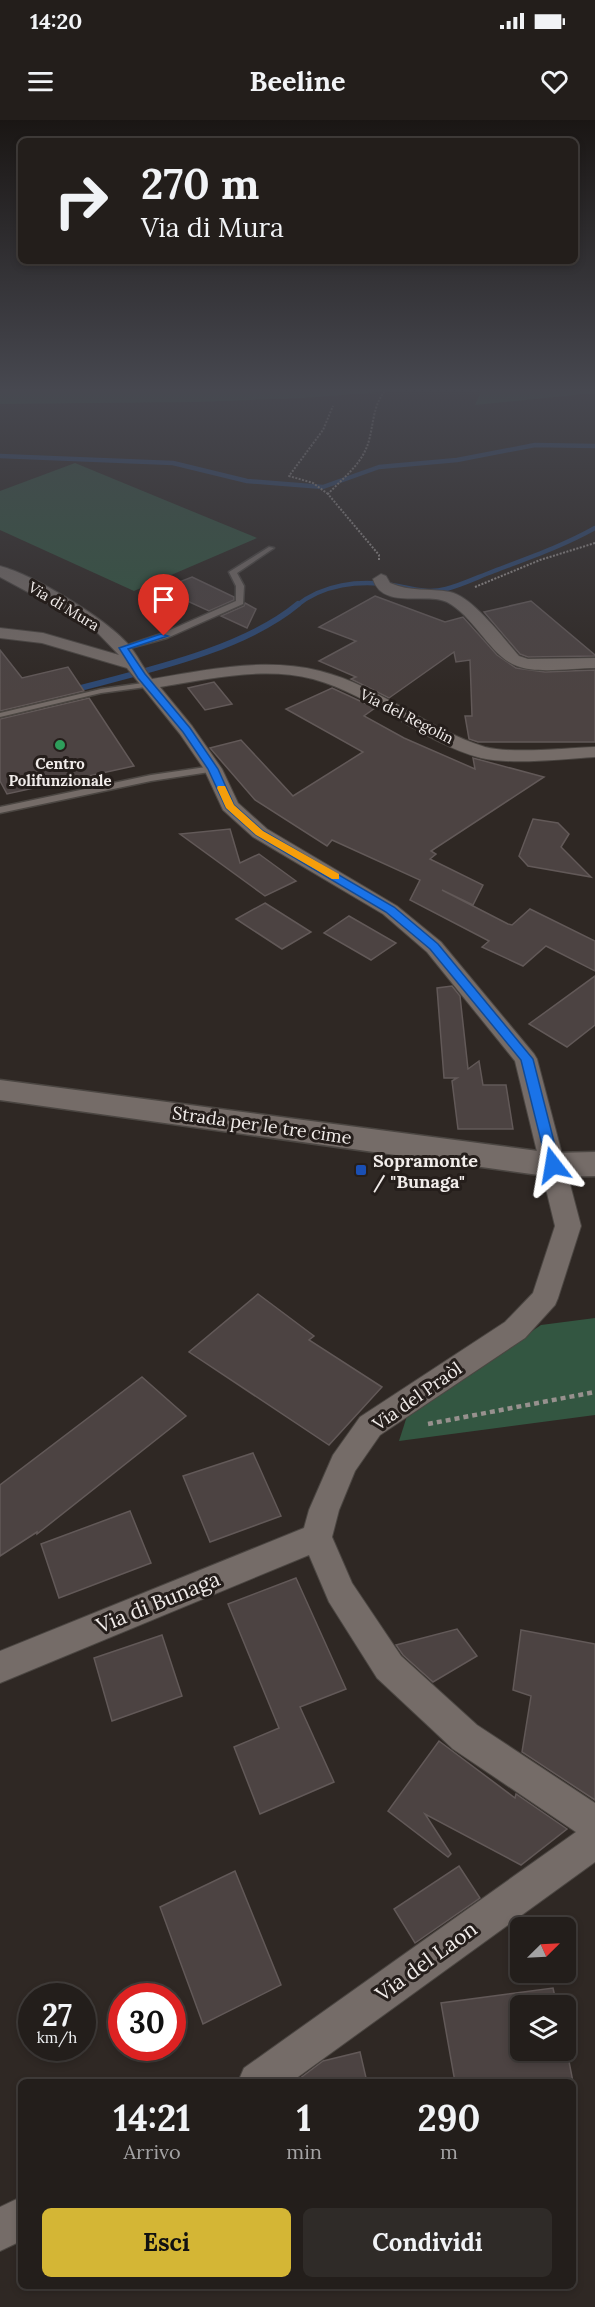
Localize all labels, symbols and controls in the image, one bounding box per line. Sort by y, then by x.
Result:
text: 14:20 [30,7,82,35]
text: Beeline [250,64,345,98]
icon: menu [24,65,57,98]
icon: heart [538,65,571,98]
text: 270 m [141,157,259,211]
icon: right [42,162,120,240]
text: Via di Mura [141,210,284,244]
pin [138,574,189,636]
street label: Via di Mura [24,577,103,635]
icon: arrive [147,583,180,616]
street label: Via del Regolin [356,684,457,748]
marker: Centro Polifunzionale [53,738,67,752]
place label: Centro Polifunzionale [8,754,112,790]
street label: Strada per le tre cime [171,1101,353,1149]
position arrow [521,1133,585,1197]
place label: Sopramonte / "Bunaga" [373,1149,478,1193]
marker: Sopramonte / "Bunaga" [354,1163,368,1177]
street label: Via del Praòl [367,1357,466,1436]
street label: Via di Bunaga [91,1565,224,1639]
street label: Via del Laon [369,1915,482,2008]
north arrow [510,1917,576,1983]
map controls [510,1917,576,2061]
speed limit sign: 30 [108,1983,186,2061]
button: layers [510,1995,576,2061]
text: 27 [42,1996,72,2034]
text: km/h [37,2028,77,2047]
text: 14:21 [114,2095,191,2141]
text: 1 [297,2095,311,2141]
text: 290 [418,2095,480,2141]
text: Arrivo [124,2139,181,2164]
text: min [286,2139,322,2164]
text: m [440,2139,458,2164]
button: Esci [42,2208,291,2277]
button: Condividi [303,2208,552,2277]

